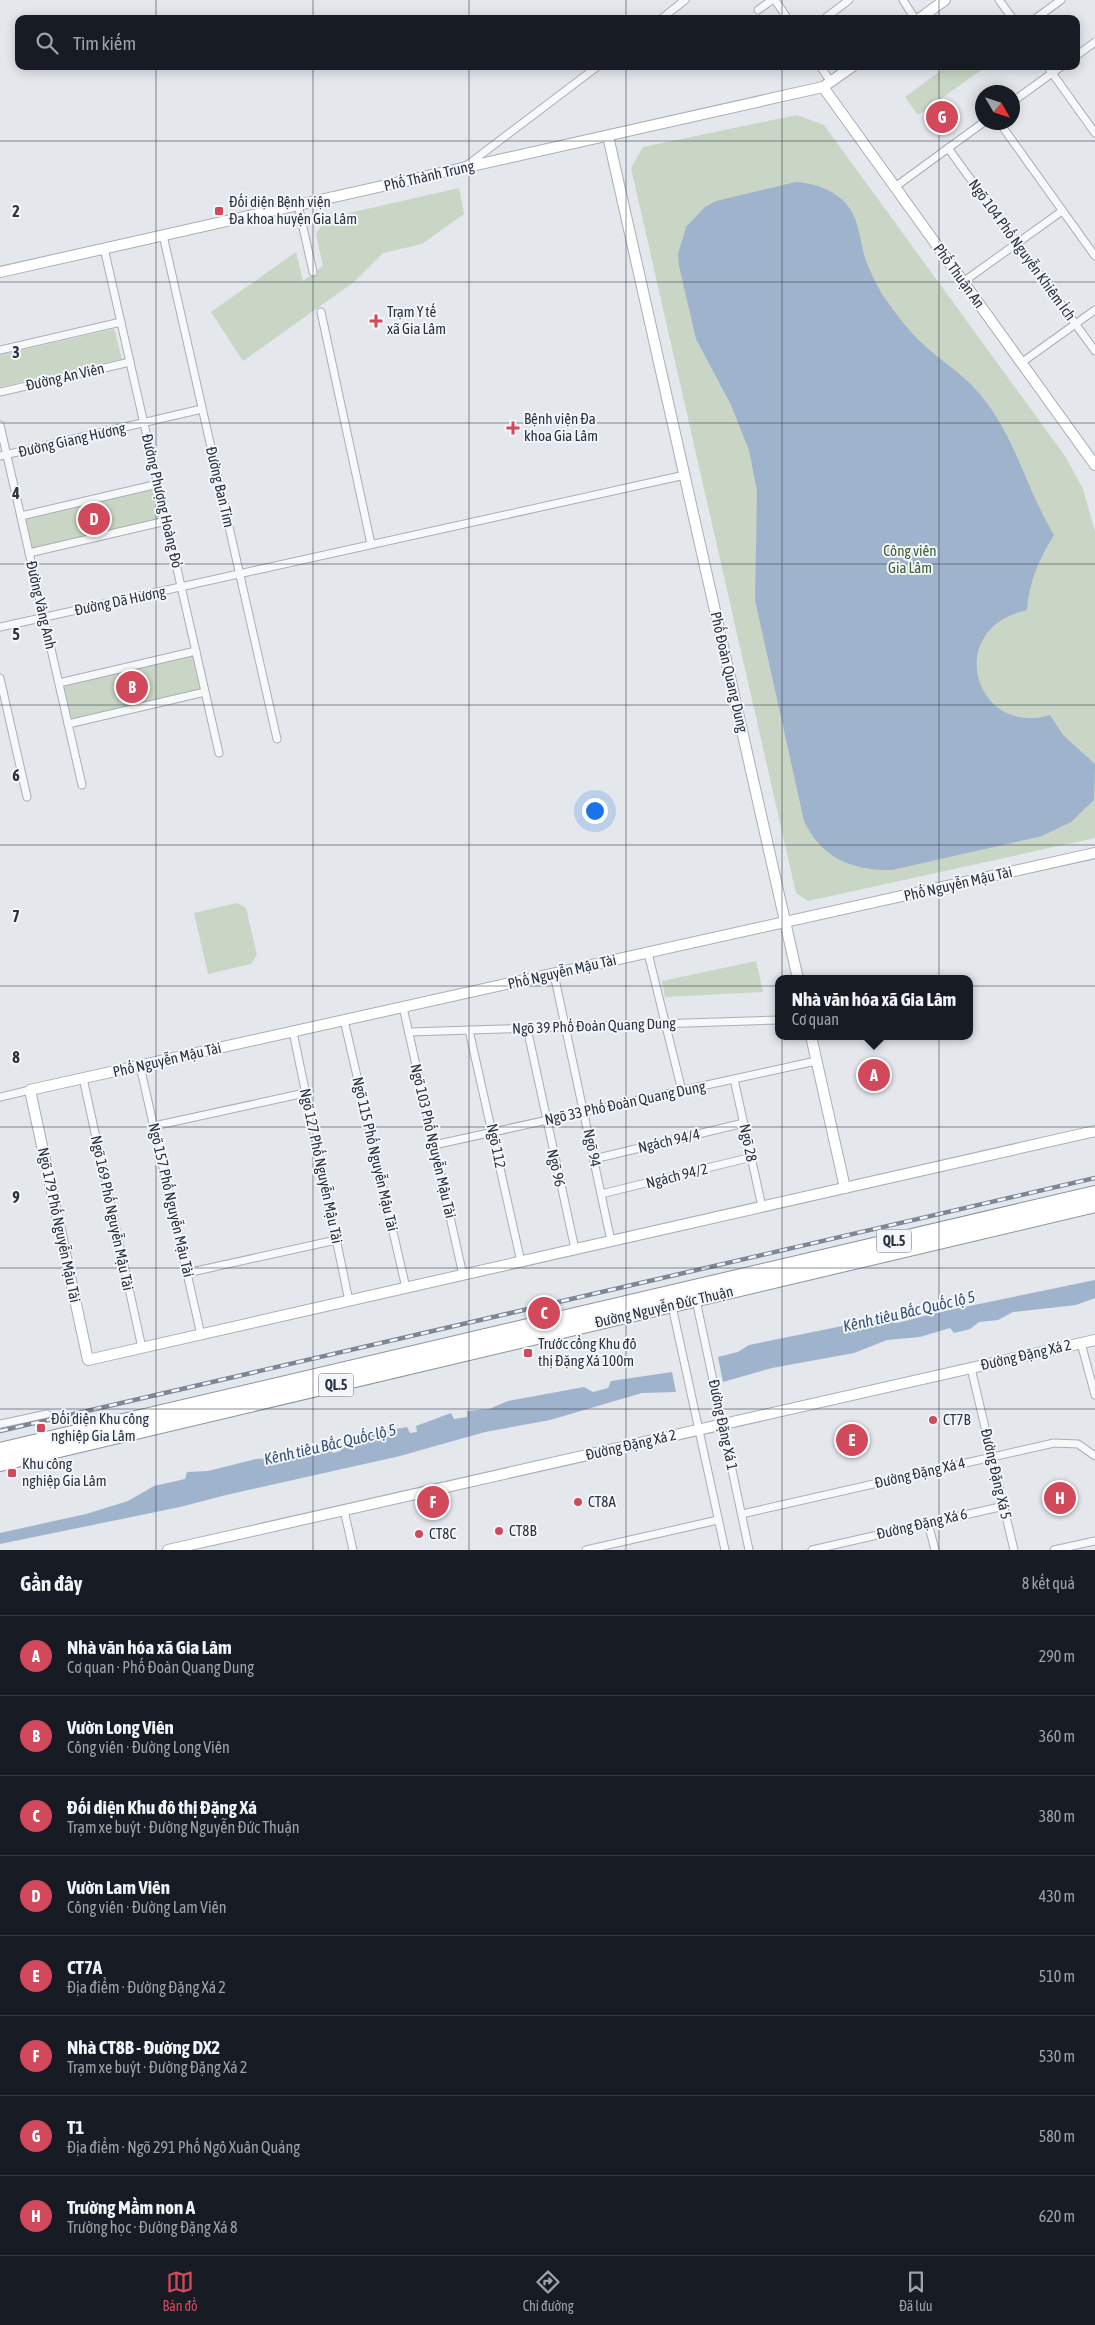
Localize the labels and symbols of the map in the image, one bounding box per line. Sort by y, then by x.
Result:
north arrow [975,85,1020,130]
pin: G [926,98,958,136]
street label: Phố Thành Trung [382,157,476,194]
street label: Ngõ 104 Phố Nguyễn Khiêm Ích [966,176,1079,324]
place label: Đối diện Bệnh viện Đa khoa huyện Gia Lâm [229,193,357,227]
text: 2 [12,202,20,220]
marker: Đối diện Bệnh viện Đa khoa huyện Gia Lâm [213,205,225,217]
street label: Phố Thuận An [930,240,988,311]
place label: Trạm Y tế xã Gia Lâm [387,303,446,337]
marker: Trạm Y tế xã Gia Lâm [369,314,383,328]
text: 3 [12,343,20,361]
street label: Đường An Viên [24,359,106,394]
place label: Bệnh viện Đa khoa Gia Lâm [524,410,598,444]
street label: Đường Giang Hương [17,419,128,460]
marker: Bệnh viện Đa khoa Gia Lâm [506,421,520,435]
street label: Đường Phượng Hoàng Đỏ [139,432,186,570]
street label: Đường Ban Tím [203,445,238,529]
text: 4 [11,484,20,502]
pin: D [78,500,110,538]
park label: Công viên Gia Lâm [883,542,937,576]
street label: Đường Vàng Anh [23,559,60,651]
street label: Đường Dã Hương [73,582,168,618]
street label: Phố Đoàn Quang Dung [707,610,752,735]
text: 5 [12,625,20,643]
pin: B [116,668,148,706]
text: 6 [12,766,20,784]
your location [582,798,608,824]
street label: Phố Nguyễn Mậu Tài [902,863,1014,904]
text: 7 [12,907,20,925]
street label: Phố Nguyễn Mậu Tài [506,951,618,992]
street label: Ngõ 39 Phố Đoàn Quang Dung [512,1014,677,1037]
street label: Phố Nguyễn Mậu Tài [111,1039,223,1080]
text: 8 [12,1048,20,1066]
pin: A [858,1056,890,1094]
street label: Ngõ 103 Phố Nguyễn Mậu Tài [407,1062,460,1220]
street label: Ngõ 115 Phố Nguyễn Mậu Tài [349,1075,402,1233]
street label: Ngõ 33 Phố Đoàn Quang Dung [543,1077,707,1128]
street label: Ngõ 127 Phố Nguyễn Mậu Tài [297,1087,346,1245]
street label: Ngõ 157 Phố Nguyễn Mậu Tài [145,1121,198,1279]
street label: Ngõ 112 [483,1122,510,1170]
street label: Ngõ 28 [736,1122,761,1163]
street label: Ngách 94/4 [636,1125,702,1156]
street label: Ngõ 94 [580,1127,605,1168]
street label: Ngõ 169 Phố Nguyễn Mậu Tài [88,1134,137,1292]
street label: Ngõ 179 Phố Nguyễn Mậu Tài [35,1146,84,1304]
street label: Ngõ 96 [544,1147,569,1188]
street label: Ngách 94/2 [644,1160,710,1191]
text: 9 [12,1188,20,1206]
road number: QL.5 [876,1230,912,1252]
street label: Đường Nguyễn Đức Thuận [593,1282,735,1331]
water label: Kênh tiêu Bắc Quốc lộ 5 [841,1286,977,1335]
pin: C [528,1294,560,1332]
place label: Trước cổng Khu đô thị Đặng Xá 100m [538,1335,637,1369]
street label: Đường Đặng Xá 2 [979,1336,1073,1373]
marker: Trước cổng Khu đô thị Đặng Xá 100m [522,1347,534,1359]
road number: QL.5 [318,1374,354,1396]
street label: Đường Đặng Xá 1 [706,1378,741,1472]
place label: Đối diện Khu công nghiệp Gia Lâm [51,1410,149,1444]
place label: CT7B [943,1411,971,1428]
marker: CT7B [927,1414,939,1426]
water label: Kênh tiêu Bắc Quốc lộ 5 [262,1419,398,1468]
pin: E [836,1421,868,1459]
marker: Đối diện Khu công nghiệp Gia Lâm [35,1422,47,1434]
street label: Đường Đặng Xá 2 [584,1426,678,1463]
street label: Đường Đặng Xá 5 [978,1427,1015,1521]
street label: Đường Đặng Xá 4 [873,1454,967,1491]
place label: Khu công nghiệp Gia Lâm [22,1455,106,1489]
marker: Khu công nghiệp Gia Lâm [6,1467,18,1479]
pin: H [1044,1479,1076,1517]
pin: F [417,1483,449,1521]
place label: CT8A [588,1493,616,1510]
marker: CT8A [572,1496,584,1508]
street label: Đường Đặng Xá 6 [875,1505,969,1542]
place label: CT8B [509,1522,537,1539]
place label: CT8C [429,1525,456,1542]
marker: CT8B [493,1525,505,1537]
marker: CT8C [413,1528,425,1540]

